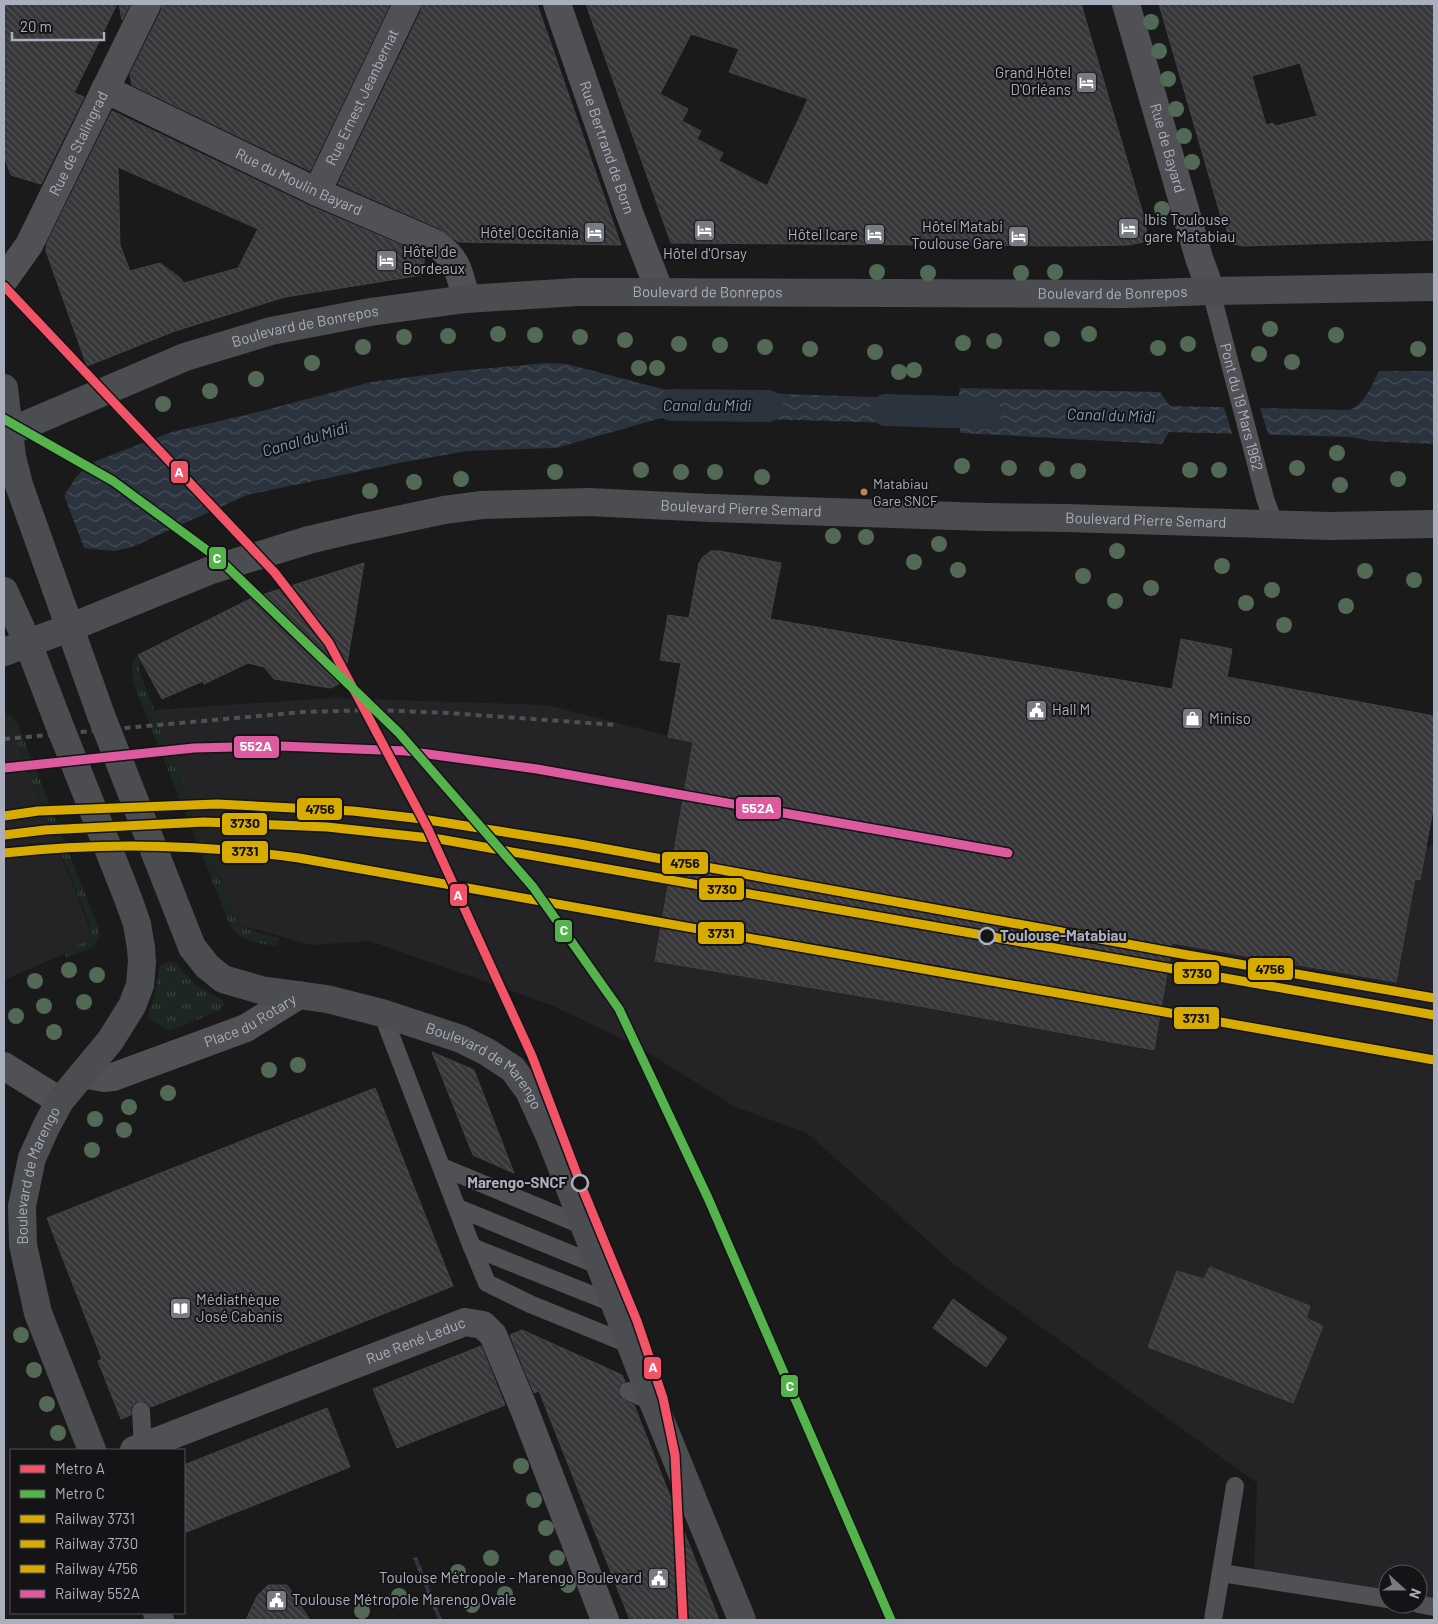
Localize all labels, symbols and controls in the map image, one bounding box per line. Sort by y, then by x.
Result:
scale bar [12,10,105,42]
text: 20 m [20,17,52,35]
street label: Rue Ernest Jeanbernat [321,26,402,168]
place label: Grand Hôtel D'Orléans [995,63,1071,98]
hotel icon: Grand Hôtel D'Orléans [1075,70,1099,94]
street label: Rue Bertrand de Born [576,78,639,216]
street label: Rue de Stalingrad [45,88,111,198]
street label: Rue de Bayard [1147,101,1190,195]
street label: Rue du Moulin Bayard [233,144,365,218]
place label: Ibis Toulouse gare Matabiau [1144,210,1235,245]
place label: Hôtel Matabi Toulouse Gare [911,217,1003,252]
hotel icon: Ibis Toulouse gare Matabiau [1116,217,1140,241]
hotel icon: Hôtel d'Orsay [693,219,717,243]
hotel icon: Hôtel Occitania [583,221,607,245]
place label: Hôtel Occitania [480,223,579,241]
hotel icon: Hôtel Icare [862,223,886,247]
hotel icon: Hôtel Matabi Toulouse Gare [1007,224,1031,248]
place label: Hôtel Icare [788,225,858,243]
place label: Hôtel de Bordeaux [403,242,465,277]
place label: Hôtel d'Orsay [663,244,747,262]
hotel icon: Hôtel de Bordeaux [375,249,399,273]
street label: Boulevard de Bonrepos [632,282,783,301]
street label: Boulevard de Bonrepos [1037,282,1188,302]
street label: Boulevard de Bonrepos [229,301,380,350]
street label: Pont du 19 Mars 1962 [1217,341,1268,473]
water label: Canal du Midi [663,395,751,414]
water label: Canal du Midi [1066,403,1156,426]
water label: Canal du Midi [260,417,350,460]
line badge: A [170,460,189,484]
text: A [174,463,184,480]
place label: Matabiau Gare SNCF [873,475,938,509]
marker: Matabiau Gare SNCF [859,487,869,497]
street label: Boulevard Pierre Semard [660,496,822,520]
street label: Boulevard Pierre Semard [1065,508,1227,531]
line badge: C [208,546,227,570]
text: C [213,549,221,566]
public building icon: Hall M [1024,698,1048,722]
place label: Hall M [1052,700,1090,718]
shop icon: Miniso [1181,707,1205,731]
place label: Miniso [1209,709,1251,727]
line badge: 552A [233,735,280,759]
text: 552A [240,737,273,754]
line badge: 552A [735,796,782,820]
line badge: 4756 [296,797,343,821]
text: 552A [742,799,775,816]
text: 4756 [305,800,335,817]
line badge: 3730 [221,812,268,836]
text: 3730 [230,814,260,831]
line badge: 3731 [221,840,269,864]
text: 3731 [232,842,259,859]
line badge: 4756 [661,851,709,875]
text: 4756 [670,854,700,871]
line badge: 3730 [698,877,745,901]
text: 3730 [707,880,737,897]
line badge: A [449,883,468,907]
text: A [453,886,463,903]
line badge: C [554,919,573,943]
text: C [560,921,568,938]
line badge: 3731 [697,921,745,945]
text: 3731 [708,924,735,941]
place label: Toulouse-Matabiau [1000,926,1127,944]
marker: Toulouse-Matabiau [978,927,996,945]
line badge: 4756 [1247,957,1294,981]
text: 4756 [1255,960,1285,977]
line badge: 3730 [1173,961,1220,985]
text: 3730 [1182,964,1212,981]
street label: Place du Rotary [201,989,299,1051]
line badge: 3731 [1173,1006,1220,1030]
text: 3731 [1183,1009,1210,1026]
street label: Boulevard de Marengo [424,1018,546,1112]
street label: Boulevard de Marengo [12,1103,63,1245]
place label: Marengo-SNCF [467,1173,568,1191]
marker: Marengo-SNCF [571,1174,589,1192]
place label: Médiathèque José Cabanis [196,1290,283,1325]
library icon: Médiathèque José Cabanis [168,1297,192,1321]
street label: Rue René Leduc [363,1313,468,1367]
line badge: A [643,1356,662,1380]
text: A [648,1358,658,1375]
line badge: C [780,1374,799,1398]
text: C [786,1377,794,1394]
legend [10,1449,185,1614]
text: Metro A [55,1459,105,1477]
text: Metro C [55,1484,105,1502]
text: Railway 3731 [55,1509,135,1527]
text: Railway 3730 [55,1534,138,1552]
text: Railway 4756 [55,1559,138,1577]
north arrow [1378,1564,1428,1614]
public building icon: Toulouse Métropole - Marengo Boulevard [646,1566,670,1590]
place label: Toulouse Métropole - Marengo Boulevard [379,1568,642,1586]
text: Railway 552A [55,1584,140,1602]
text: N [1406,1586,1425,1601]
public building icon: Toulouse Métropole Marengo Ovale [264,1588,288,1612]
place label: Toulouse Métropole Marengo Ovale [292,1590,516,1608]

